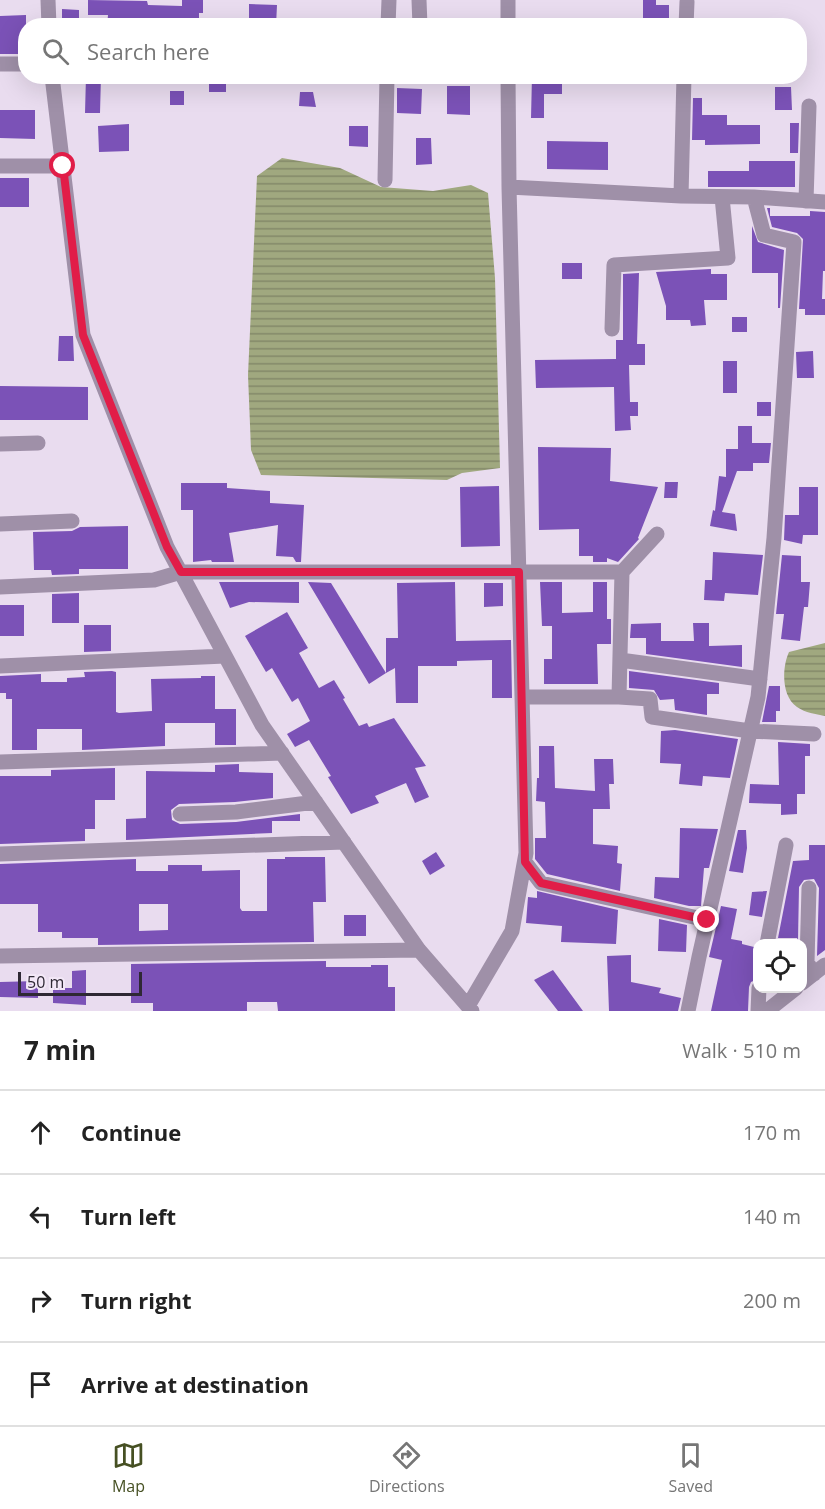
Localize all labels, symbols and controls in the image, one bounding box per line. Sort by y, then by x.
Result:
search box [18,18,807,84]
icon: search [39,35,72,68]
text: Search here [87,36,210,66]
route start [49,152,75,178]
route end [693,906,719,932]
map controls [753,939,807,993]
button: locate [753,939,807,993]
scale bar [18,969,142,996]
text: 50 m [27,971,64,993]
text: 7 min [24,1032,96,1068]
text: Walk · 510 m [682,1037,801,1064]
icon: ahead [24,1116,57,1149]
text: Continue [81,1117,181,1147]
text: 170 m [743,1119,801,1146]
icon: left [24,1200,57,1233]
text: Turn left [81,1201,176,1231]
text: 140 m [743,1203,801,1230]
icon: right [24,1284,57,1317]
text: Turn right [81,1285,192,1315]
text: 200 m [743,1287,801,1314]
icon: arrive [24,1368,57,1401]
text: Arrive at destination [81,1369,309,1399]
tab: Map [112,1439,145,1497]
tab: Directions [369,1439,445,1497]
tab: Saved [669,1439,713,1497]

